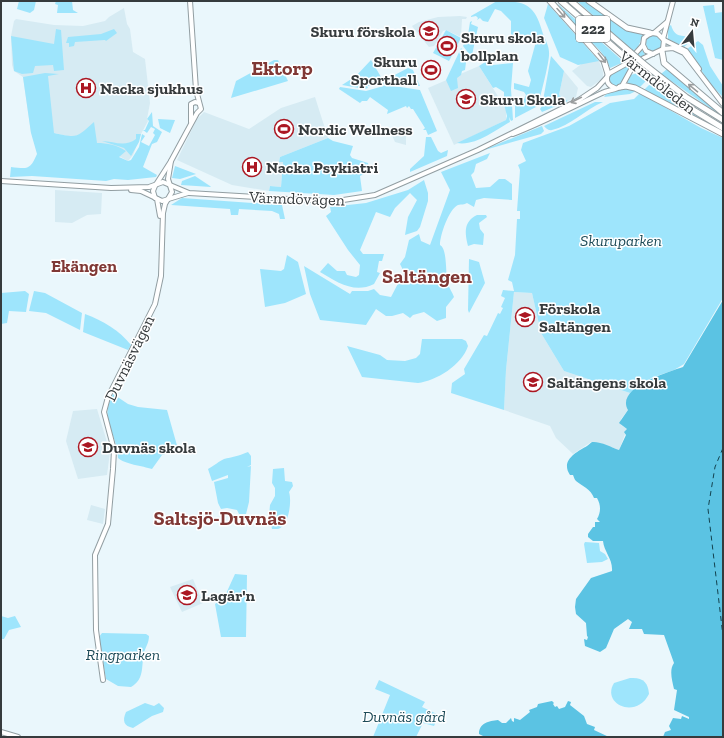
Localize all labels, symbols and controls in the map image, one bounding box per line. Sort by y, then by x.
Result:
one-way arrow [556,8,565,18]
north arrow [672,12,712,52]
text: N [689,15,701,30]
road number: 222 [576,16,610,42]
school or university icon: Skuru förskola [418,20,440,42]
place label: Skuru förskola [311,22,415,41]
place label: Skuru skola bollplan [460,28,545,65]
sports icon: Skuru skola bollplan [436,35,458,57]
street label: Värmdöleden [615,46,700,119]
place label: Skuru Sporthall [351,52,418,89]
one-way arrow [597,53,606,64]
district label: Ektorp [251,56,313,80]
sports icon: Skuru Sporthall [420,59,442,81]
hospital icon: Nacka sjukhus [75,77,97,99]
place label: Nacka sjukhus [100,79,203,98]
one-way arrow [688,83,698,92]
school or university icon: Skuru Skola [455,88,477,110]
place label: Skuru Skola [480,90,565,109]
one-way arrow [571,97,583,105]
sports icon: Nordic Wellness [273,118,295,140]
place label: Nordic Wellness [298,120,413,139]
hospital icon: Nacka Psykiatri [241,156,263,178]
place label: Nacka Psykiatri [266,158,378,177]
street label: Värmdövägen [248,187,346,210]
park label: Skuruparken [580,231,662,250]
district label: Ekängen [51,256,117,276]
district label: Saltängen [382,264,472,288]
place label: Förskola Saltängen [539,299,611,336]
school or university icon: Förskola Saltängen [514,306,536,328]
street label: Duvnäsvägen [100,311,159,404]
school or university icon: Saltängens skola [522,371,544,393]
place label: Saltängens skola [547,373,666,392]
school or university icon: Duvnäs skola [77,436,99,458]
place label: Duvnäs skola [102,438,196,457]
district label: Saltsjö-Duvnäs [154,506,286,530]
school or university icon: Lagår'n [176,584,198,606]
place label: Lagår'n [201,586,256,605]
park label: Ringparken [86,645,160,664]
park label: Duvnäs gård [362,707,446,726]

